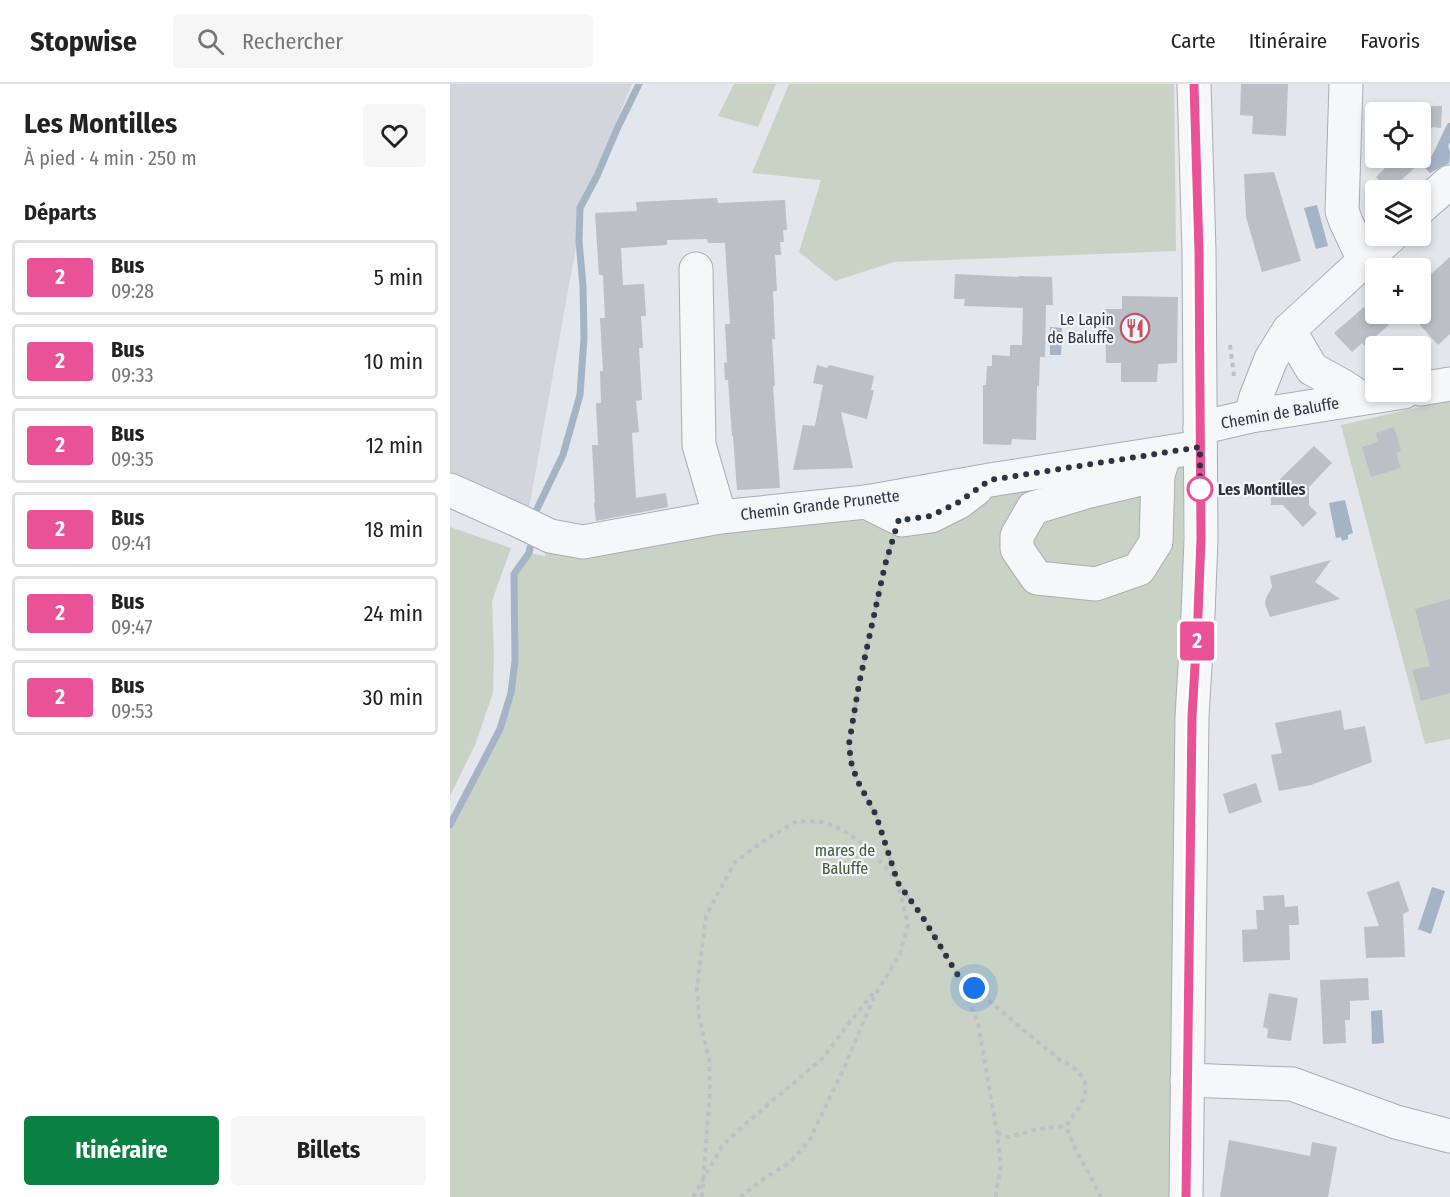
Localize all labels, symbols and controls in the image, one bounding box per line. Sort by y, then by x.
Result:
search box [173,14,593,68]
text: Stopwise [30,25,137,58]
icon: search [194,25,227,58]
text: Rechercher [242,28,343,55]
text: Carte [1171,28,1216,54]
text: Itinéraire [1249,28,1327,54]
text: Favoris [1360,28,1420,54]
map controls [1365,102,1431,402]
button: locate [1365,102,1431,168]
button: heart [363,104,426,167]
text: Les Montilles [24,107,177,140]
text: À pied · 4 min · 250 m [24,146,197,170]
button: layers [1365,180,1431,246]
text: Départs [24,199,96,226]
text: Bus [111,252,144,279]
button: + [1365,258,1431,324]
text: 2 [55,264,65,290]
text: 5 min [374,264,423,291]
text: 09:28 [111,279,154,303]
place label: Le Lapin de Baluffe [1047,310,1114,347]
restaurant icon: Le Lapin de Baluffe [1119,312,1151,344]
text: Bus [111,336,144,363]
button: − [1365,336,1431,402]
text: 2 [55,348,65,374]
text: 10 min [364,348,423,375]
text: 09:33 [111,363,153,387]
street label: Chemin de Baluffe [1219,393,1341,433]
text: Bus [111,420,144,447]
text: 2 [55,432,65,458]
text: 12 min [365,432,423,459]
text: 09:35 [111,447,154,471]
marker: Les Montilles [1187,476,1213,502]
place label: Les Montilles [1218,480,1306,499]
street label: Chemin Grande Prunette [739,486,901,524]
text: Bus [111,504,144,531]
text: 2 [55,516,65,542]
text: 18 min [364,516,423,543]
text: 09:41 [111,531,152,555]
text: Bus [111,588,144,615]
text: 2 [55,600,65,626]
text: 24 min [364,600,423,627]
text: 09:47 [111,615,153,639]
line badge: 2 [1178,622,1216,660]
text: 2 [1192,628,1202,654]
text: Bus [111,672,144,699]
text: 2 [55,684,65,710]
text: 30 min [362,684,423,711]
text: 09:53 [111,699,153,723]
park label: mares de Baluffe [815,841,875,878]
your location [959,973,989,1003]
button: Itinéraire [24,1116,219,1185]
button: Billets [231,1116,426,1185]

